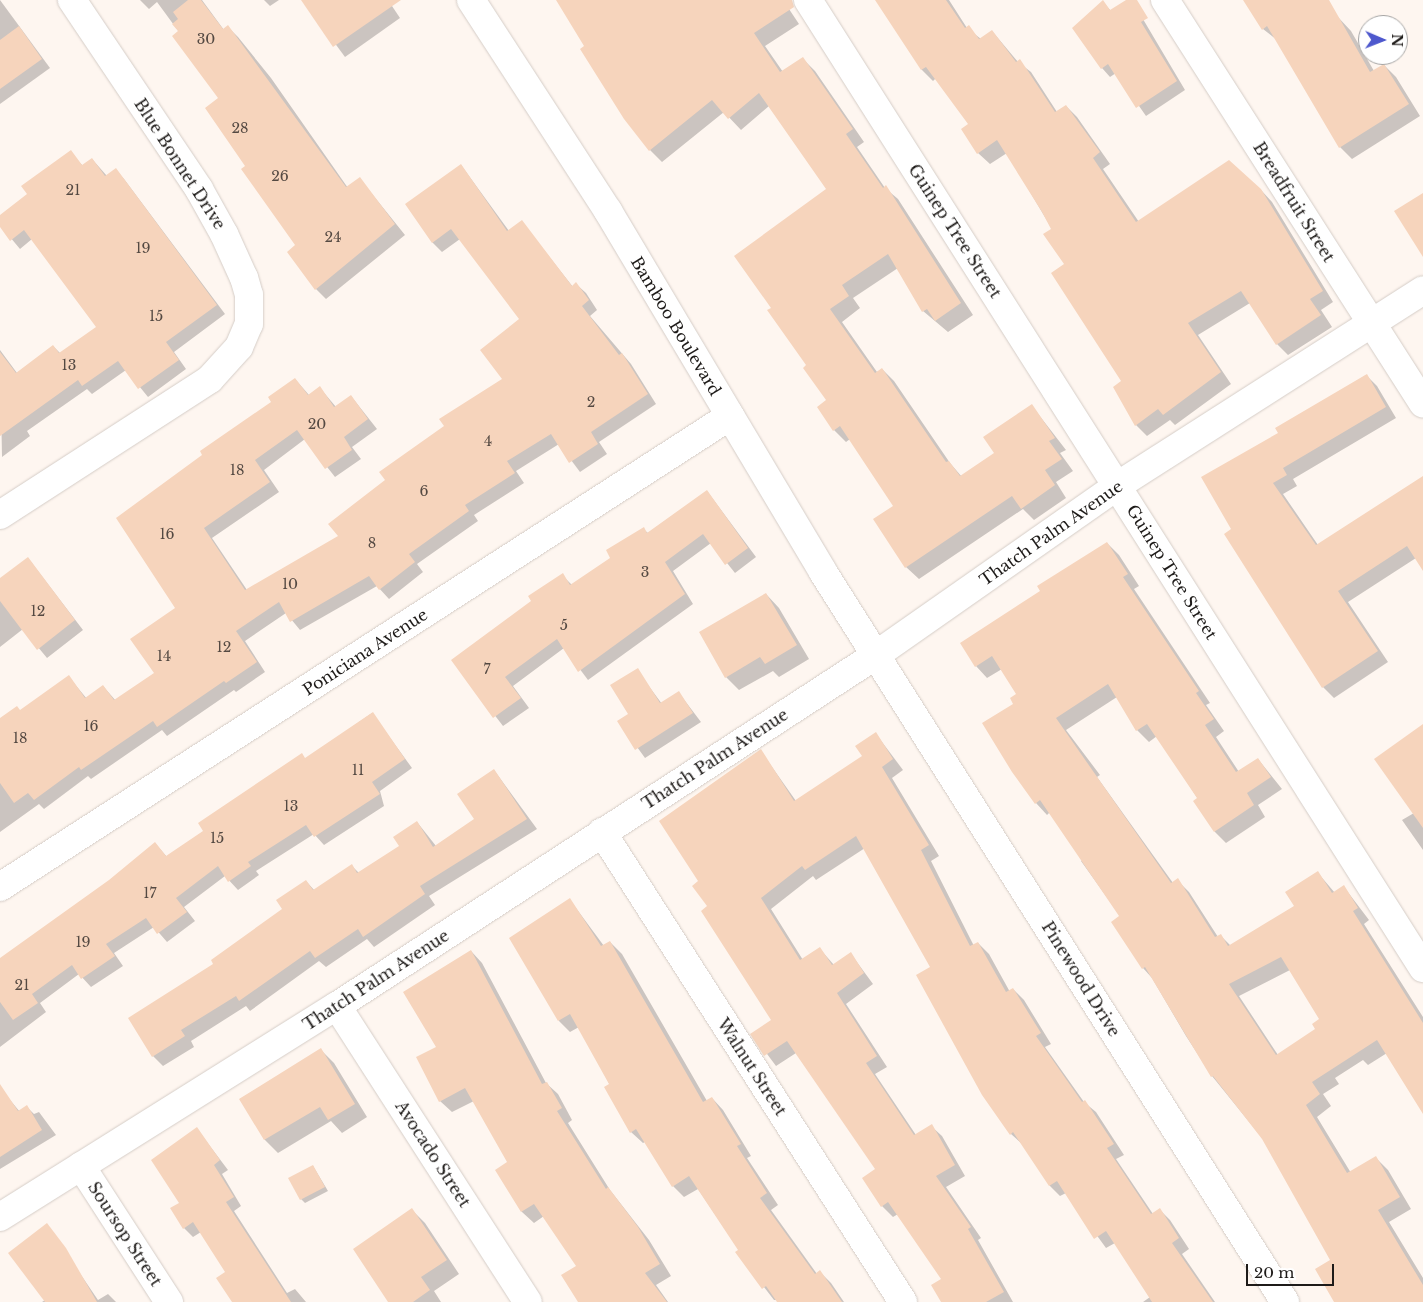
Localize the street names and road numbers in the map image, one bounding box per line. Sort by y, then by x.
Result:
street label: Blue Bonnet Drive [130,95,230,233]
street label: Breadfruit Street [1249,139,1339,265]
street label: Guinep Tree Street [904,160,1006,302]
street label: Bamboo Boulevard [627,253,725,399]
street label: Thatch Palm Avenue [976,476,1126,590]
street label: Guinep Tree Street [1123,501,1221,643]
street label: Poniciana Avenue [299,604,431,700]
street label: Thatch Palm Avenue [638,705,792,813]
street label: Pinewood Drive [1038,918,1124,1040]
street label: Thatch Palm Avenue [299,926,453,1034]
street label: Walnut Street [713,1015,791,1119]
street label: Avocado Street [392,1097,474,1211]
street label: Soursop Street [84,1178,166,1290]

